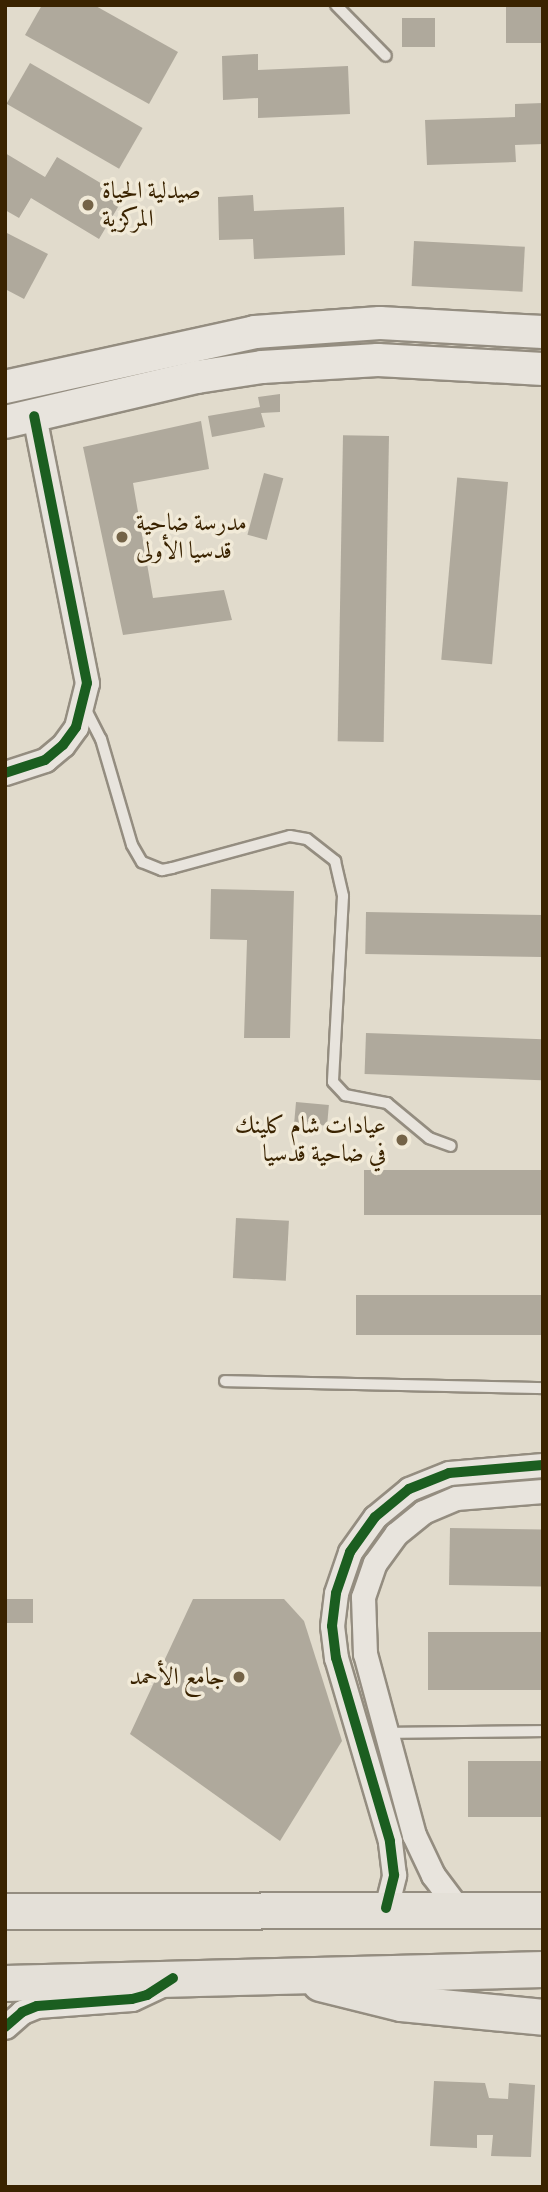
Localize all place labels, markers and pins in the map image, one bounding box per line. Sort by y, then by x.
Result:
place label: صيدلية الحياة المركزية [102,177,201,233]
marker: صيدلية الحياة المركزية [80,197,96,213]
place label: مدرسة ضاحية قدسيا الأولى [136,509,247,565]
marker: مدرسة ضاحية قدسيا الأولى [114,529,130,545]
place label: عيادات شام كلينك في ضاحية قدسيا [235,1112,386,1168]
marker: عيادات شام كلينك في ضاحية قدسيا [392,1130,412,1150]
place label: جامع الأحمد [129,1663,225,1691]
marker: جامع الأحمد [231,1669,247,1685]

